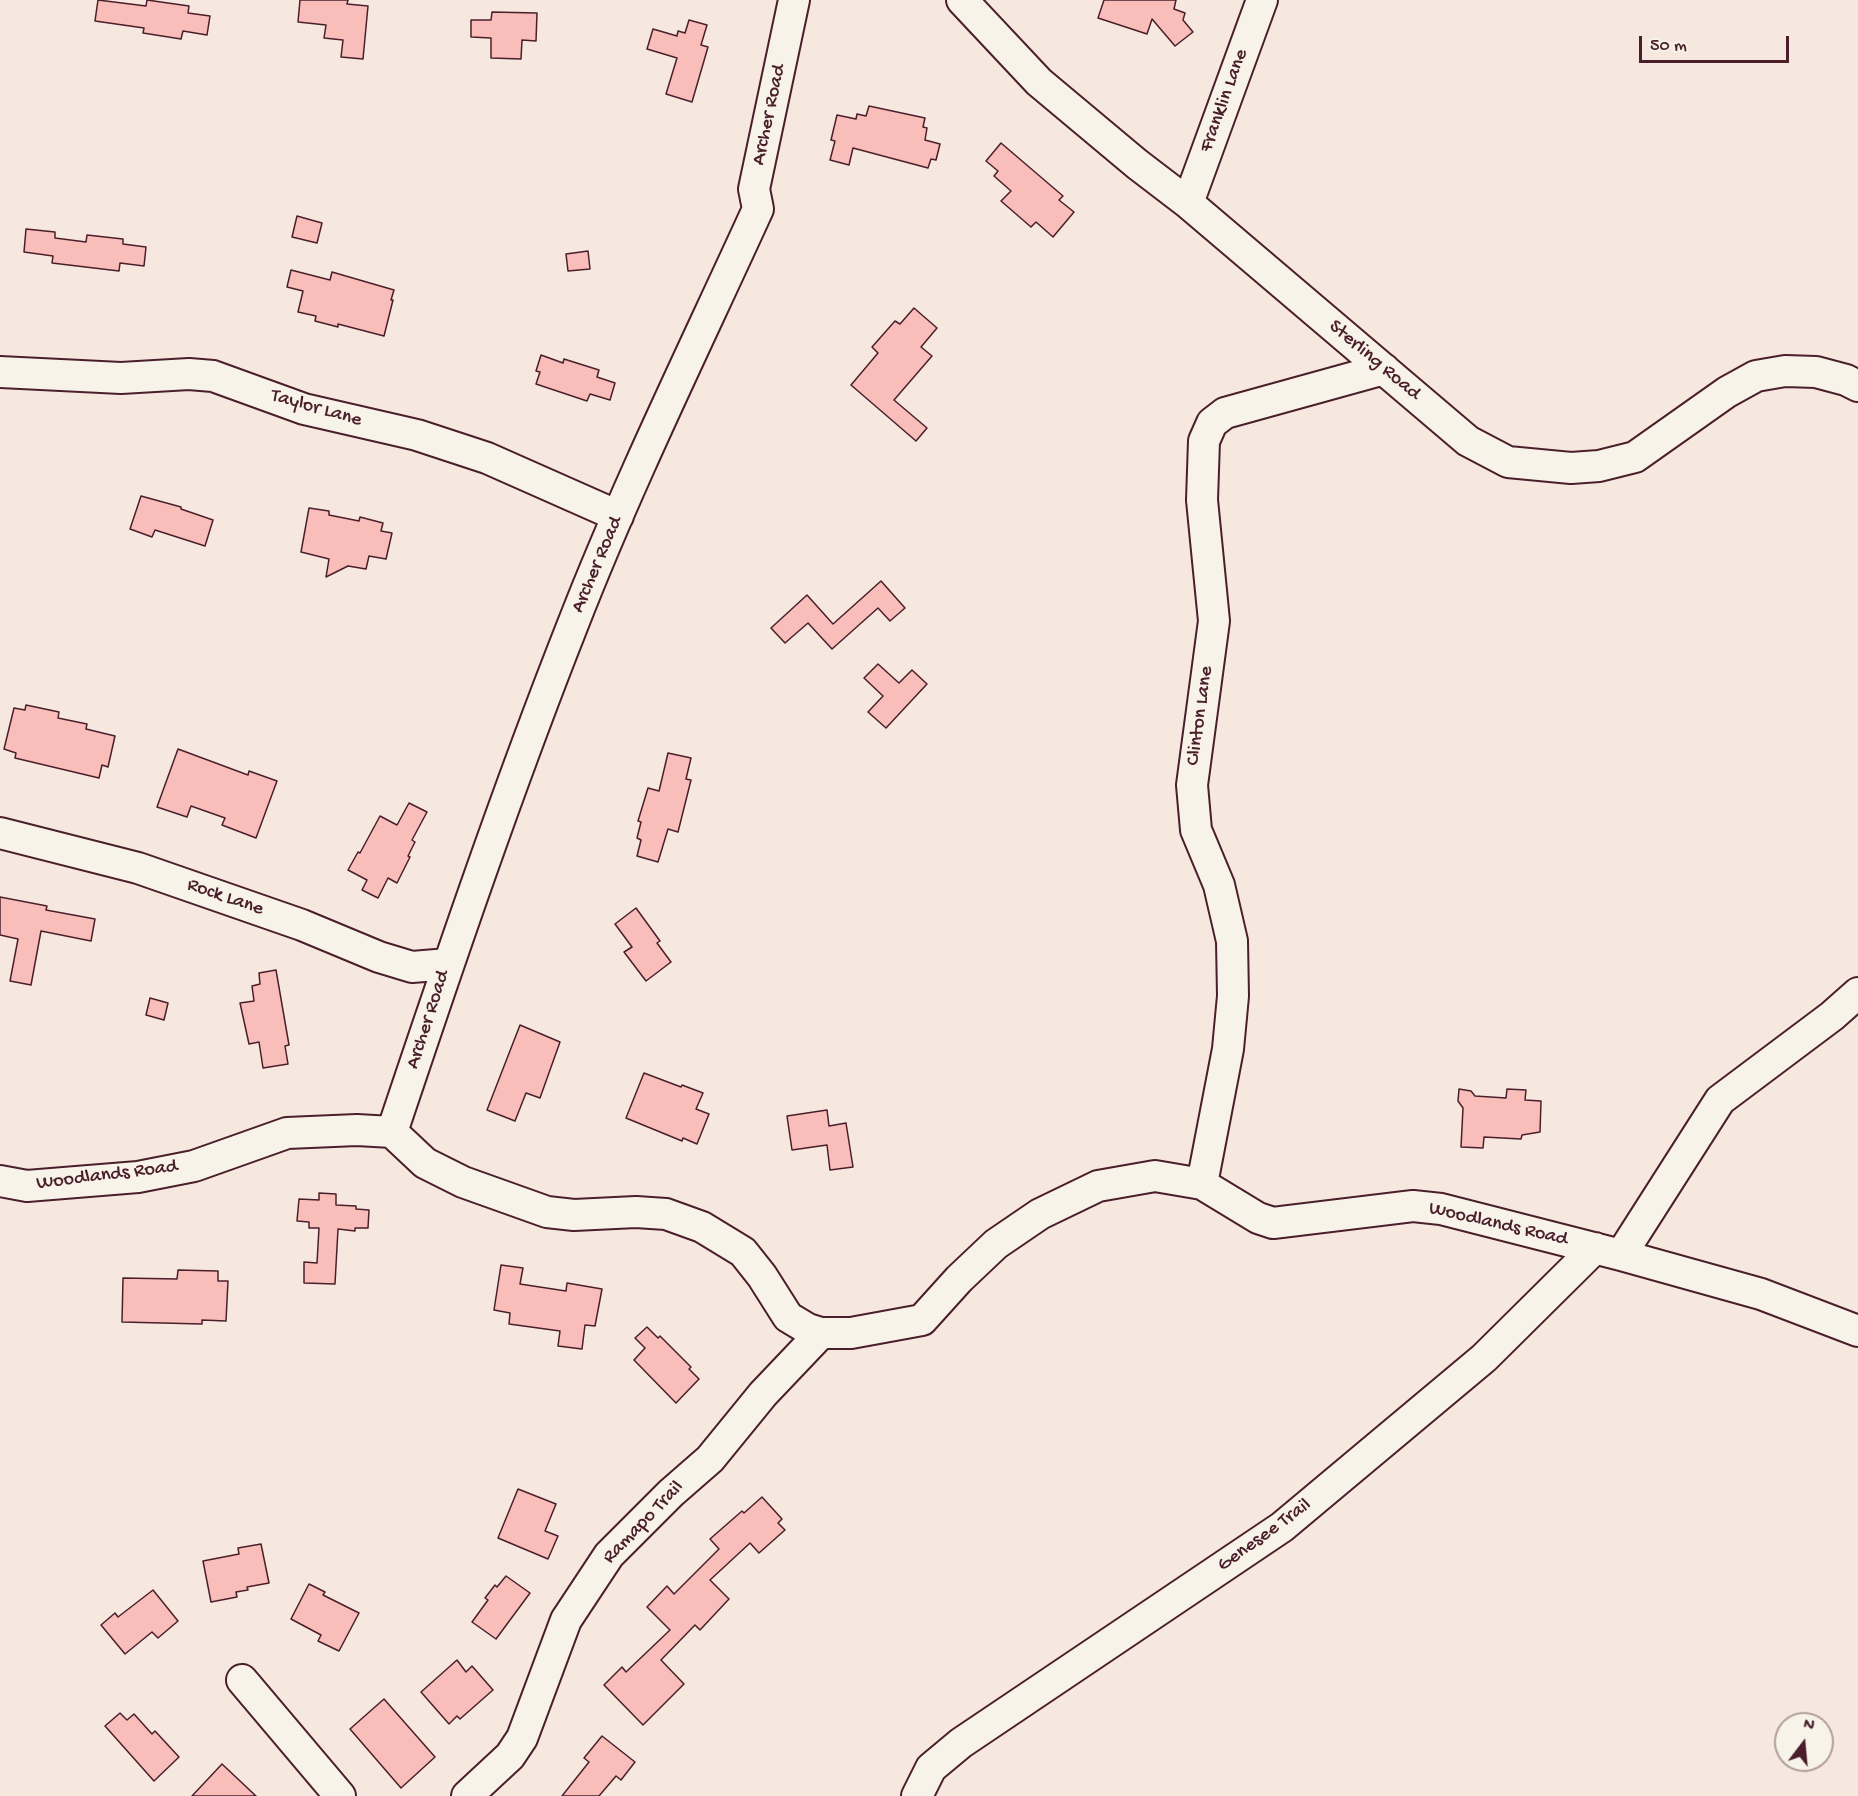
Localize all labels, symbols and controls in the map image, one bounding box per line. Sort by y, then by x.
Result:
scale bar [1642,24,1792,62]
text: 50 m [1650,36,1687,57]
street label: Franklin Lane [1195,46,1255,156]
street label: Archer Road [748,63,792,167]
street label: Sterling Road [1323,316,1425,406]
street label: Taylor Lane [268,385,364,433]
street label: Archer Road [567,513,629,617]
street label: Clinton Lane [1182,665,1220,767]
street label: Rock Lane [183,874,267,922]
street label: Archer Road [402,968,456,1072]
street label: Woodlands Road [35,1155,179,1197]
street label: Woodlands Road [1426,1197,1570,1253]
street label: Ramapo Trail [598,1476,690,1570]
street label: Genesee Trail [1213,1494,1317,1578]
north arrow [1774,1712,1834,1772]
text: N [1801,1716,1816,1737]

